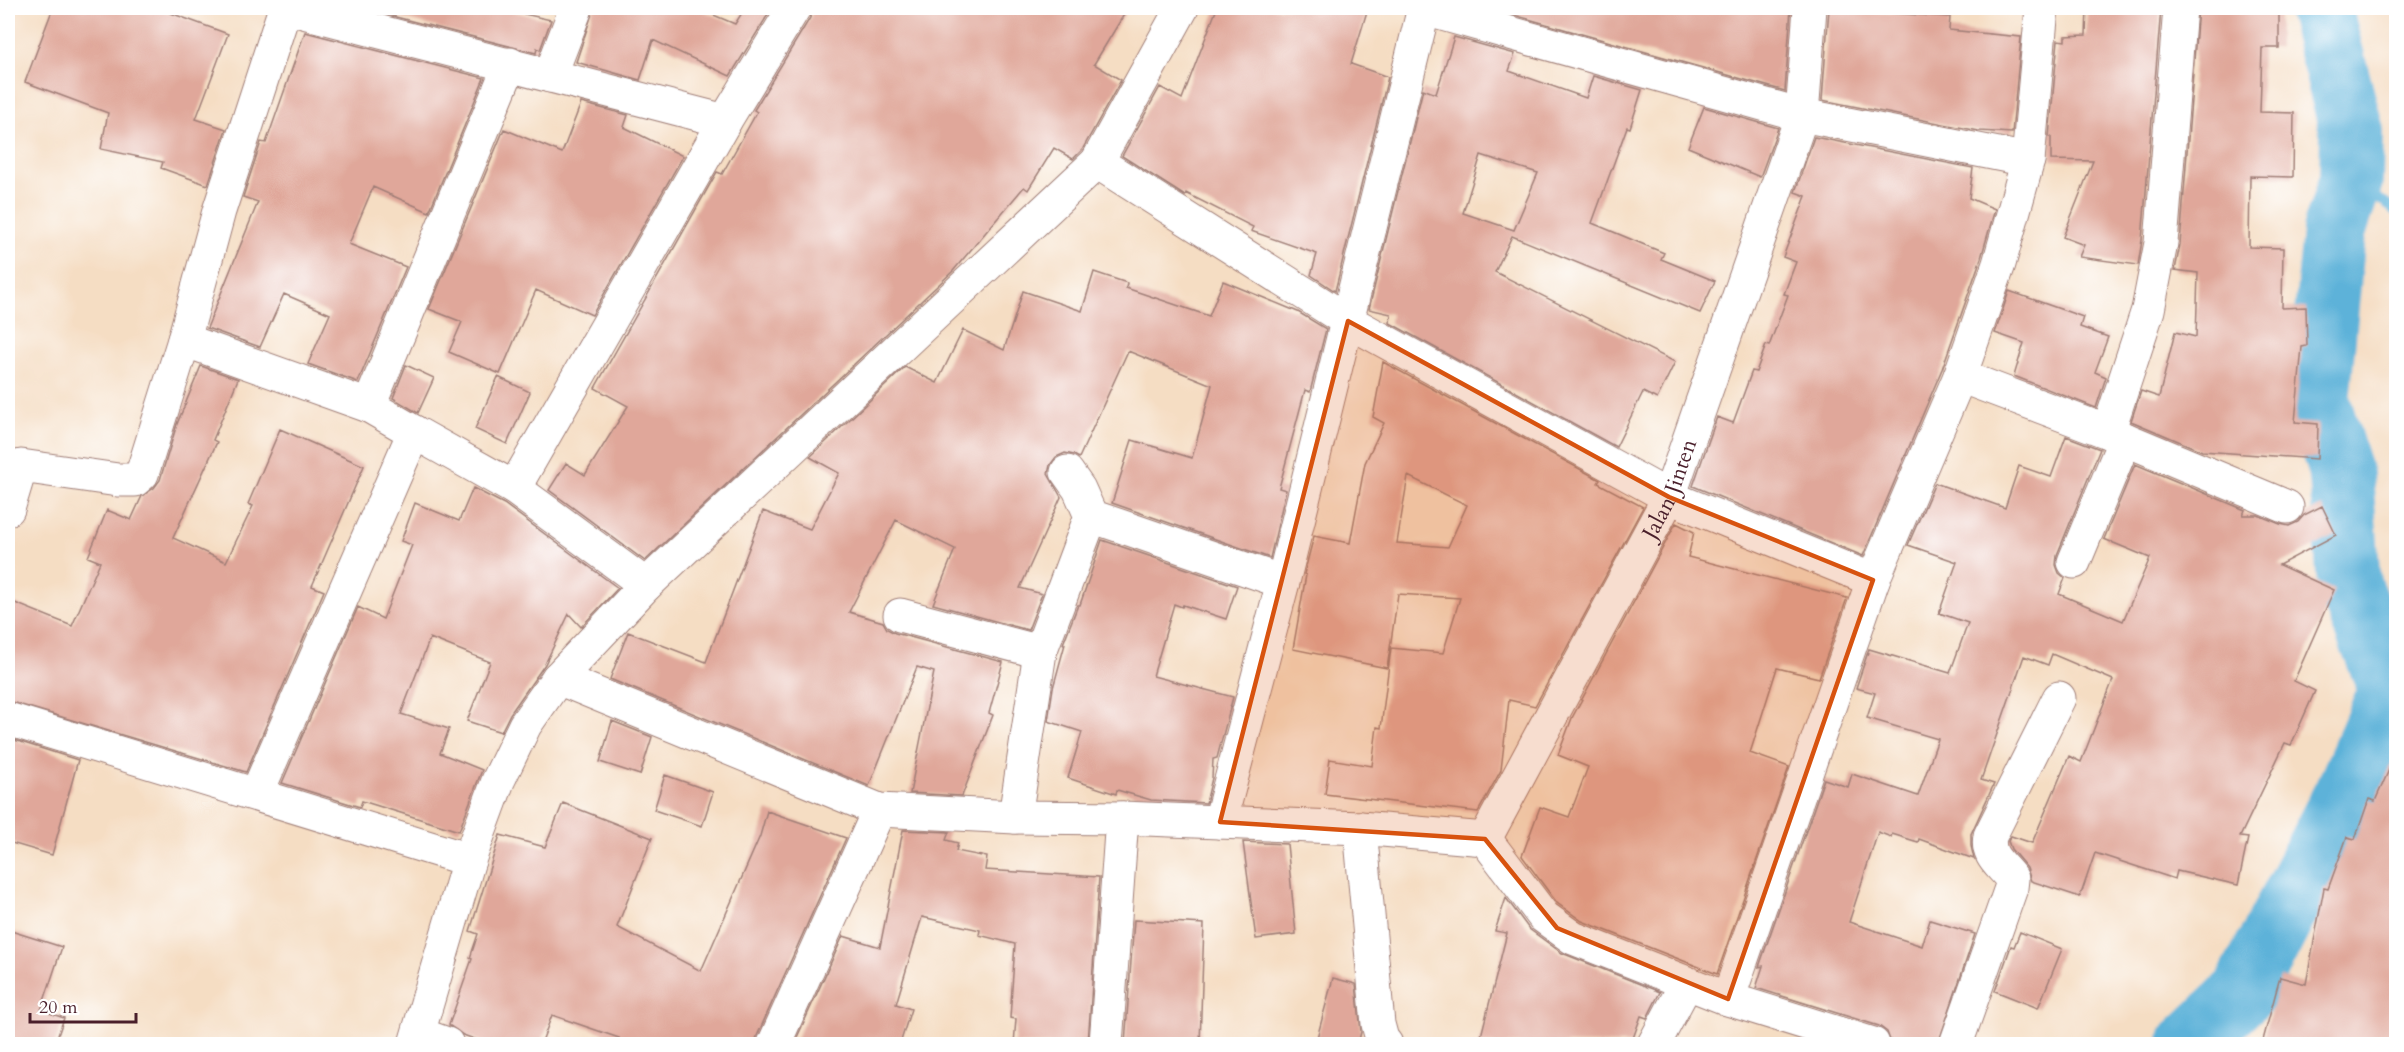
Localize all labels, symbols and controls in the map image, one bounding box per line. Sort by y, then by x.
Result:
street label: Jalan Jinten [1634,435,1704,547]
scale bar [30,986,136,1024]
text: 20 m [39,995,78,1020]

